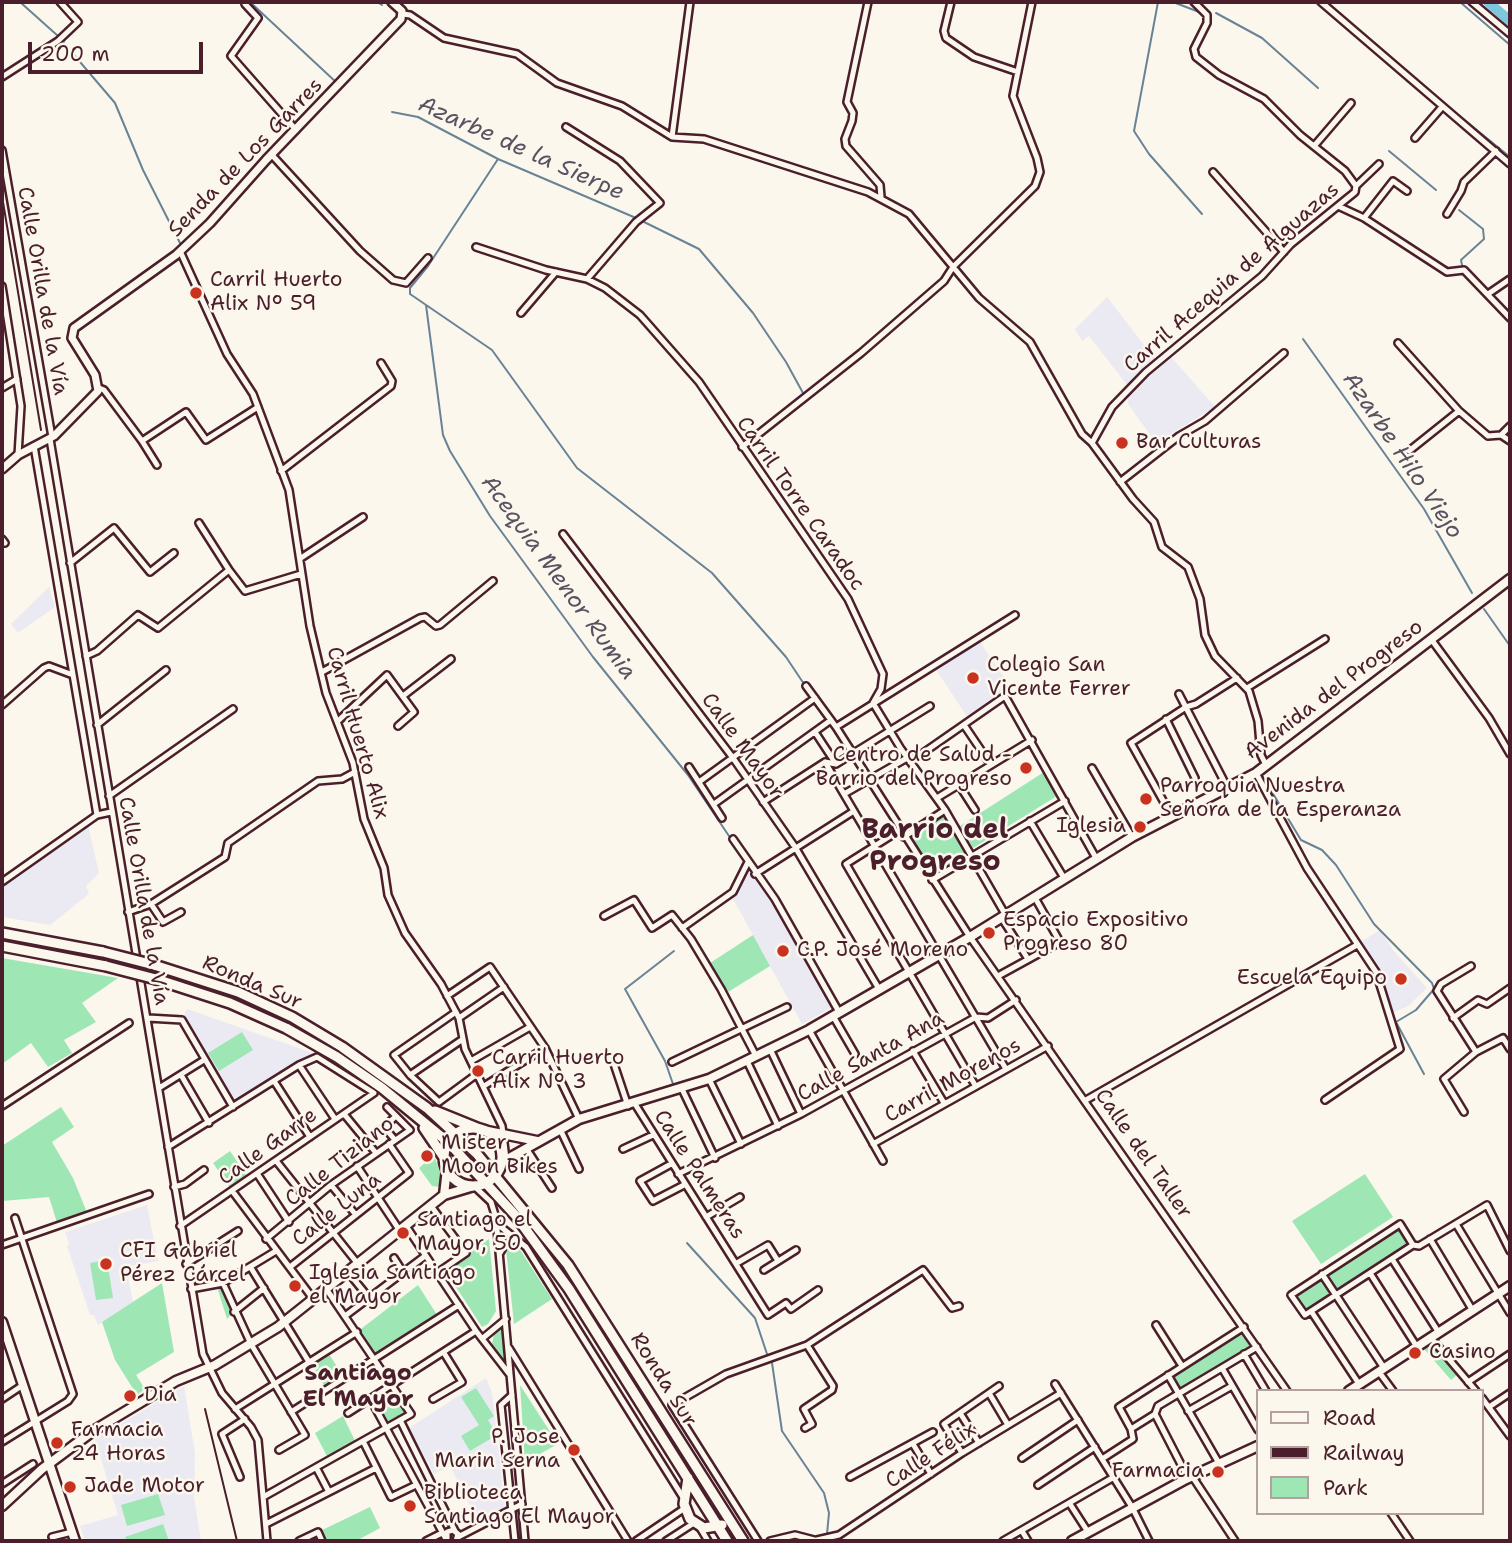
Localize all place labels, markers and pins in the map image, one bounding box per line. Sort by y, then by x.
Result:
place label: Carril Huerto Alix Nº 59 [210,268,342,318]
marker: Carril Huerto Alix Nº 59 [188,285,204,301]
place label: Bar Culturas [1136,430,1261,456]
marker: Bar Culturas [1114,435,1130,451]
place label: Colegio San Vicente Ferrer [987,653,1131,703]
marker: Colegio San Vicente Ferrer [965,670,981,686]
place label: Centro de Salud - Barrio del Progreso [816,743,1012,793]
marker: Centro de Salud - Barrio del Progreso [1018,760,1034,776]
place label: Parroquia Nuestra Señora de la Esperanza [1160,774,1401,824]
marker: Parroquia Nuestra Señora de la Esperanza [1138,791,1154,807]
place label: Iglesia [1056,814,1126,840]
marker: Iglesia [1132,819,1148,835]
place label: Espacio Expositivo Progreso 80 [1003,908,1188,958]
marker: Espacio Expositivo Progreso 80 [981,925,997,941]
place label: C.P. José Moreno [797,938,968,964]
marker: C.P. José Moreno [775,943,791,959]
place label: Escuela Equipo [1237,966,1387,992]
marker: Escuela Equipo [1393,971,1409,987]
place label: Carril Huerto Alix Nº 3 [492,1046,624,1096]
marker: Carril Huerto Alix Nº 3 [470,1063,486,1079]
place label: Mister Moon Bikes [441,1131,558,1181]
marker: Mister Moon Bikes [419,1148,435,1164]
place label: Santiago el Mayor, 50 [417,1208,532,1258]
marker: Santiago el Mayor, 50 [395,1225,411,1241]
place label: CFI Gabriel Pérez Cárcel [120,1239,245,1289]
marker: CFI Gabriel Pérez Cárcel [98,1256,114,1272]
place label: Iglesia Santiago el Mayor [309,1261,476,1311]
marker: Iglesia Santiago el Mayor [287,1278,303,1294]
place label: Casino [1429,1340,1496,1366]
marker: Casino [1407,1345,1423,1361]
place label: Dia [144,1383,177,1409]
marker: Dia [122,1388,138,1404]
place label: Farmacia 24 Horas [71,1418,166,1468]
place label: P. Jose Marin Serna [434,1425,560,1475]
marker: Farmacia 24 Horas [49,1435,65,1451]
marker: P. Jose Marin Serna [566,1442,582,1458]
place label: Farmacia [1112,1459,1204,1485]
marker: Farmacia [1210,1464,1226,1480]
place label: Jade Motor [84,1474,205,1500]
marker: Jade Motor [62,1479,78,1495]
place label: Biblioteca Santiago El Mayor [424,1481,614,1531]
marker: Biblioteca Santiago El Mayor [402,1498,418,1514]

